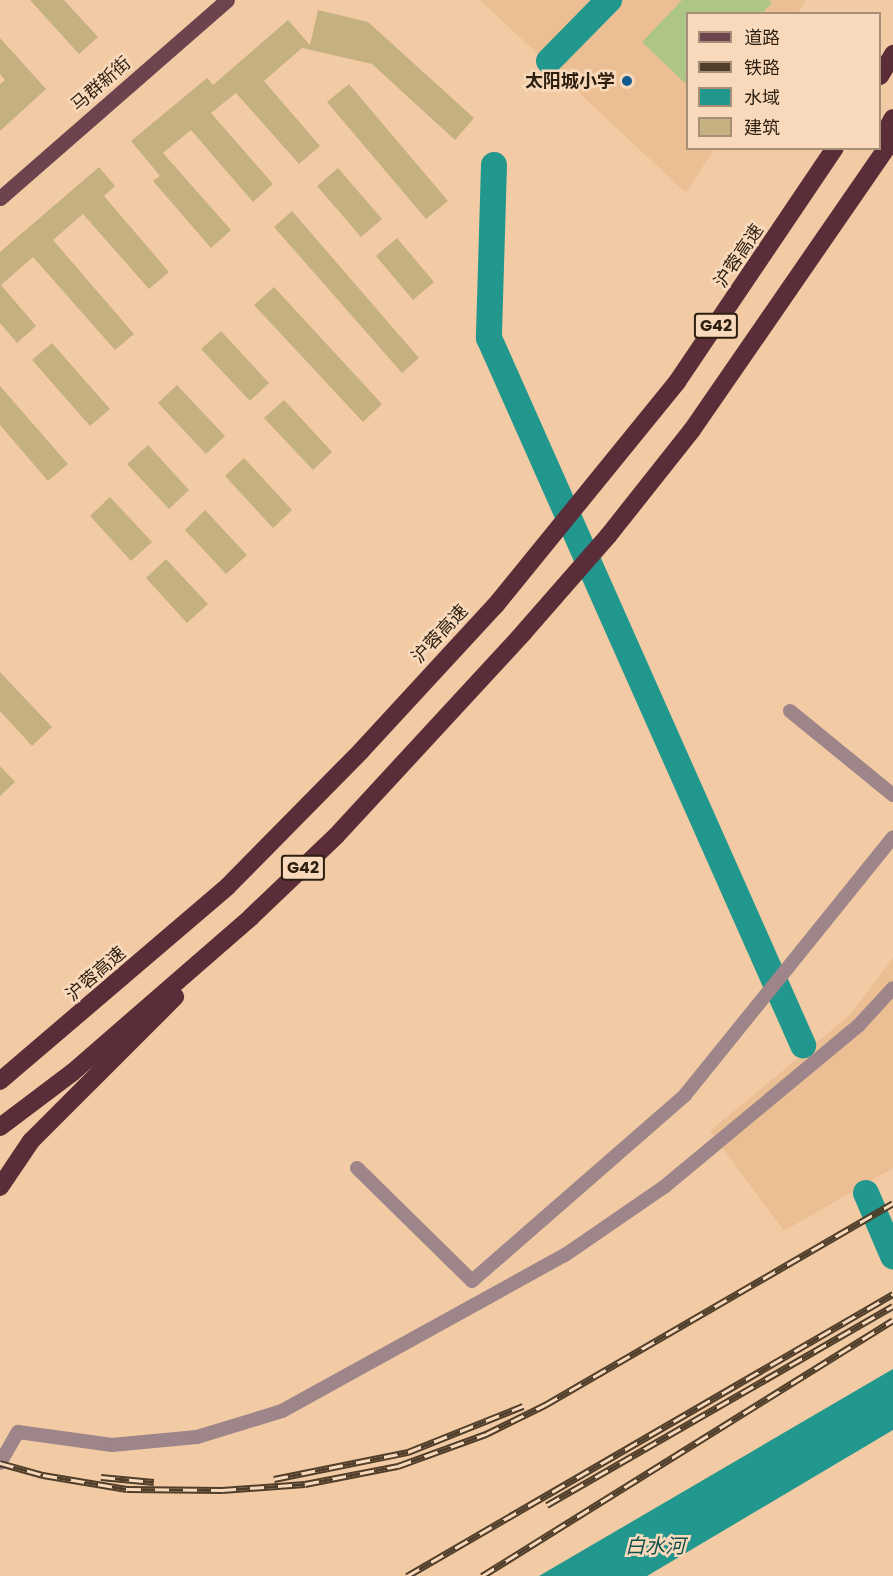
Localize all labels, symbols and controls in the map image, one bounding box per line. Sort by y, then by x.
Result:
legend [686,12,881,150]
text: 道路 [744,25,780,50]
street label: 马群新街 [67,52,135,116]
text: 铁路 [744,55,780,80]
place label: 太阳城小学 [525,70,615,92]
marker: 太阳城小学 [620,74,634,88]
text: 水域 [744,85,780,110]
text: 建筑 [744,115,780,140]
street label: 沪蓉高速 [710,220,768,292]
road number: G42 [694,313,738,339]
street label: 沪蓉高速 [408,600,472,668]
road number: G42 [280,855,326,881]
street label: 沪蓉高速 [62,942,130,1006]
water label: 白水河 [625,1534,685,1558]

